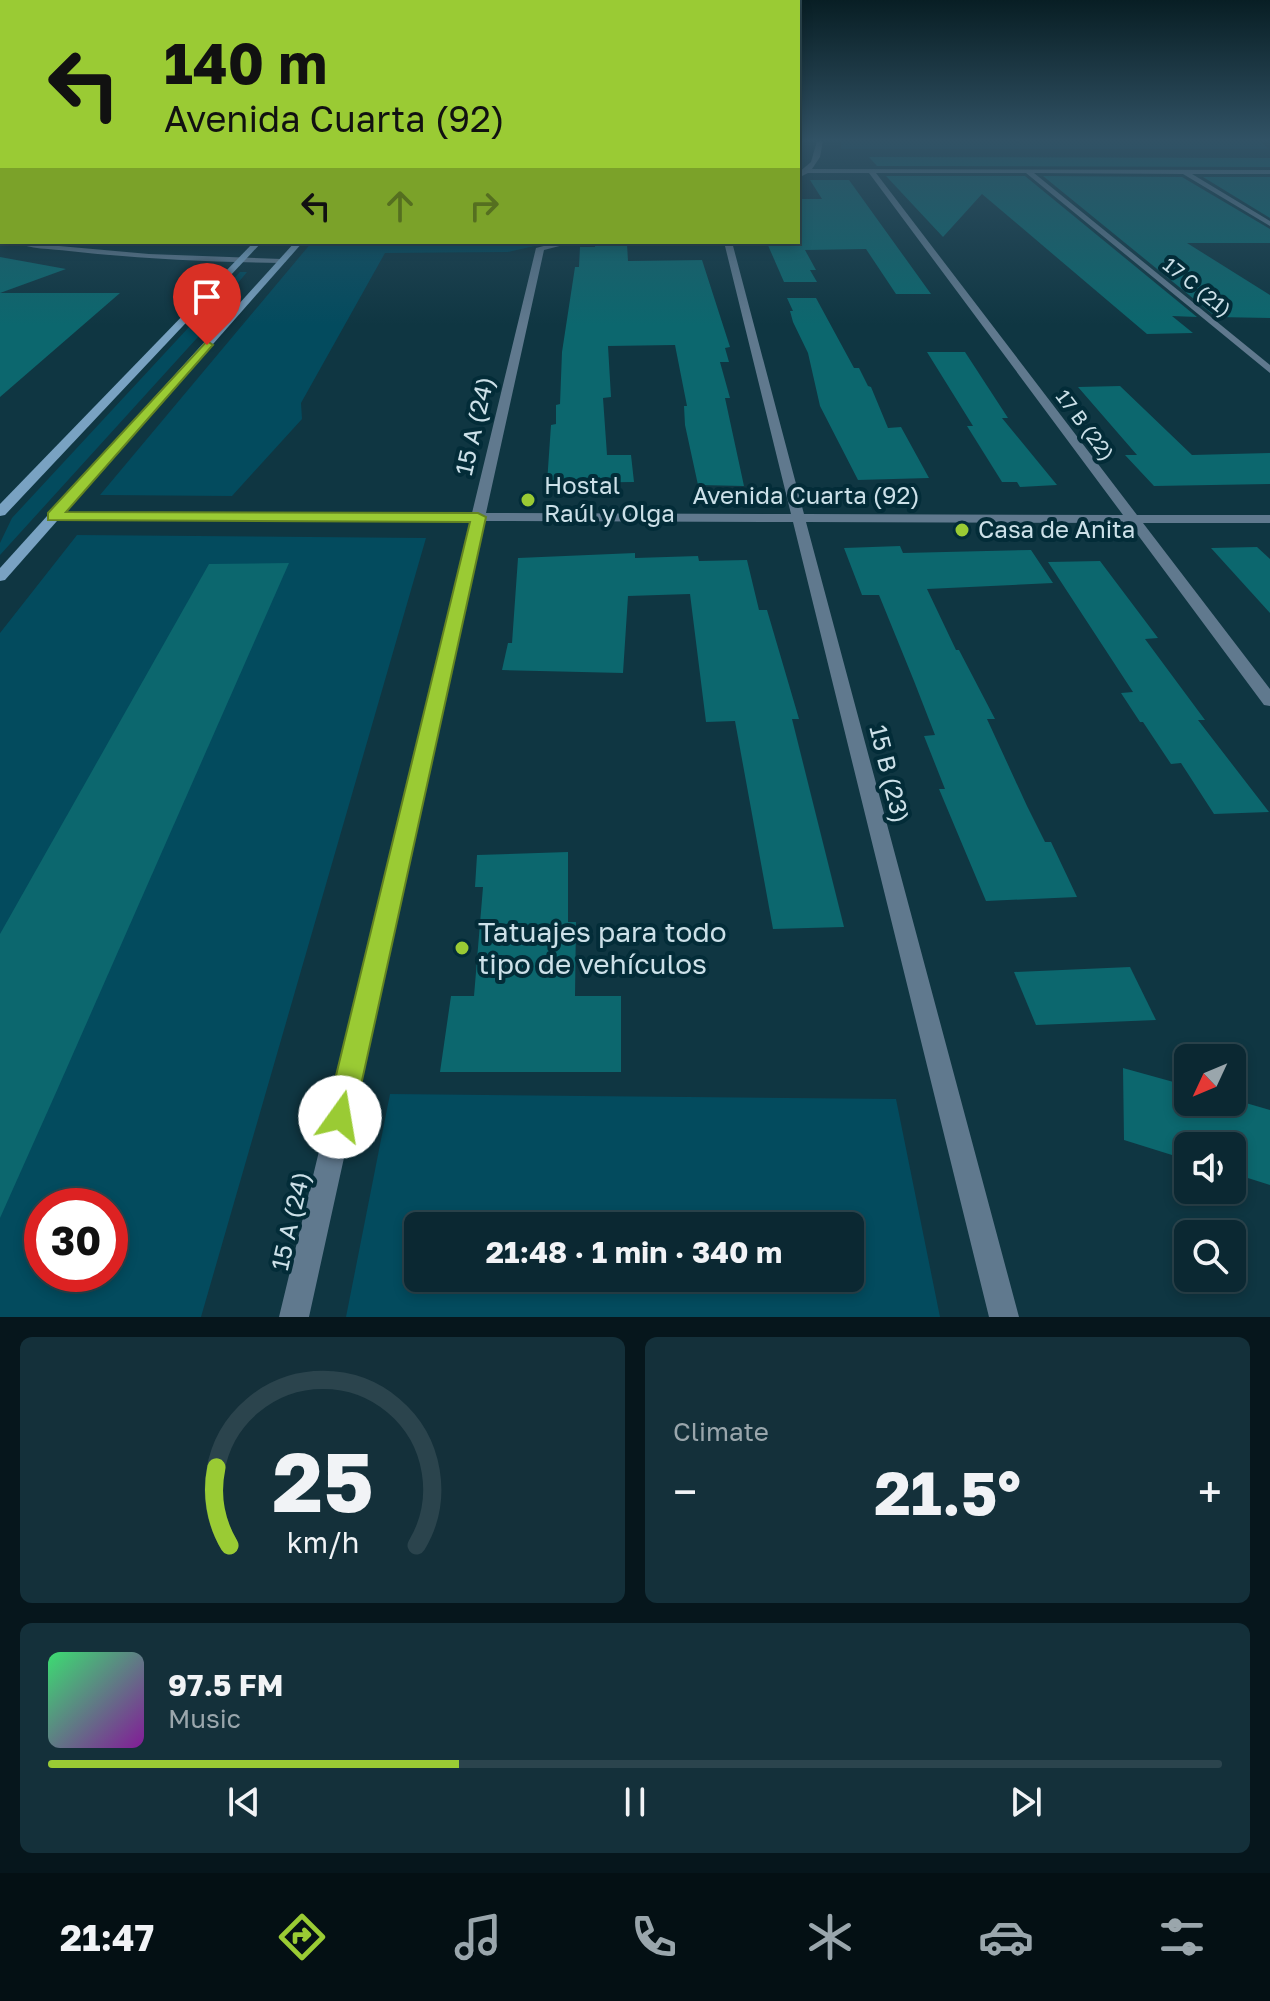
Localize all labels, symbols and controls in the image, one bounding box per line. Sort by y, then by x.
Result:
text: 140 m [164,29,327,96]
icon: left [32,32,136,136]
text: Avenida Cuarta (92) [164,97,505,140]
icon: left [294,184,338,228]
icon: ahead [378,184,422,228]
icon: right [462,184,506,228]
street label: 17 C (21) [1159,252,1236,321]
pin [173,263,241,345]
icon: arrive [185,275,229,319]
street label: 15 A (24) [448,373,499,478]
street label: 17 B (22) [1052,384,1120,464]
place label: Hostal Raúl y Olga [544,470,675,527]
street label: Avenida Cuarta (92) [692,480,920,509]
marker: Hostal Raúl y Olga [519,491,537,509]
place label: Casa de Anita [978,514,1135,543]
marker: Casa de Anita [953,521,971,539]
street label: 15 B (23) [864,722,917,826]
place label: Tatuajes para todo tipo de vehículos [478,915,726,980]
marker: Tatuajes para todo tipo de vehículos [453,939,471,957]
north arrow [1174,1044,1246,1116]
map controls [1174,1044,1246,1292]
position arrow [298,1075,382,1159]
button: sound [1174,1132,1246,1204]
street label: 15 A (24) [264,1168,315,1273]
speed limit sign: 30 [24,1188,128,1292]
button: search [1174,1220,1246,1292]
text: 21:48 · 1 min · 340 m [486,1234,782,1270]
text: Climate [673,1416,769,1447]
text: 25 [272,1430,373,1530]
text: 21.5° [874,1456,1021,1528]
text: − [673,1465,697,1518]
text: + [1198,1465,1222,1518]
text: km/h [286,1525,359,1559]
text: 97.5 FM [168,1667,283,1703]
text: Music [168,1703,241,1734]
icon: previous [222,1780,266,1824]
icon: pause [613,1780,657,1824]
icon: next [1004,1780,1048,1824]
icon: directions [274,1909,330,1965]
icon: music [450,1909,506,1965]
icon: phone [626,1909,682,1965]
icon: climate [802,1909,858,1965]
icon: car [978,1909,1034,1965]
icon: filters [1154,1909,1210,1965]
text: 21:47 [60,1916,154,1959]

